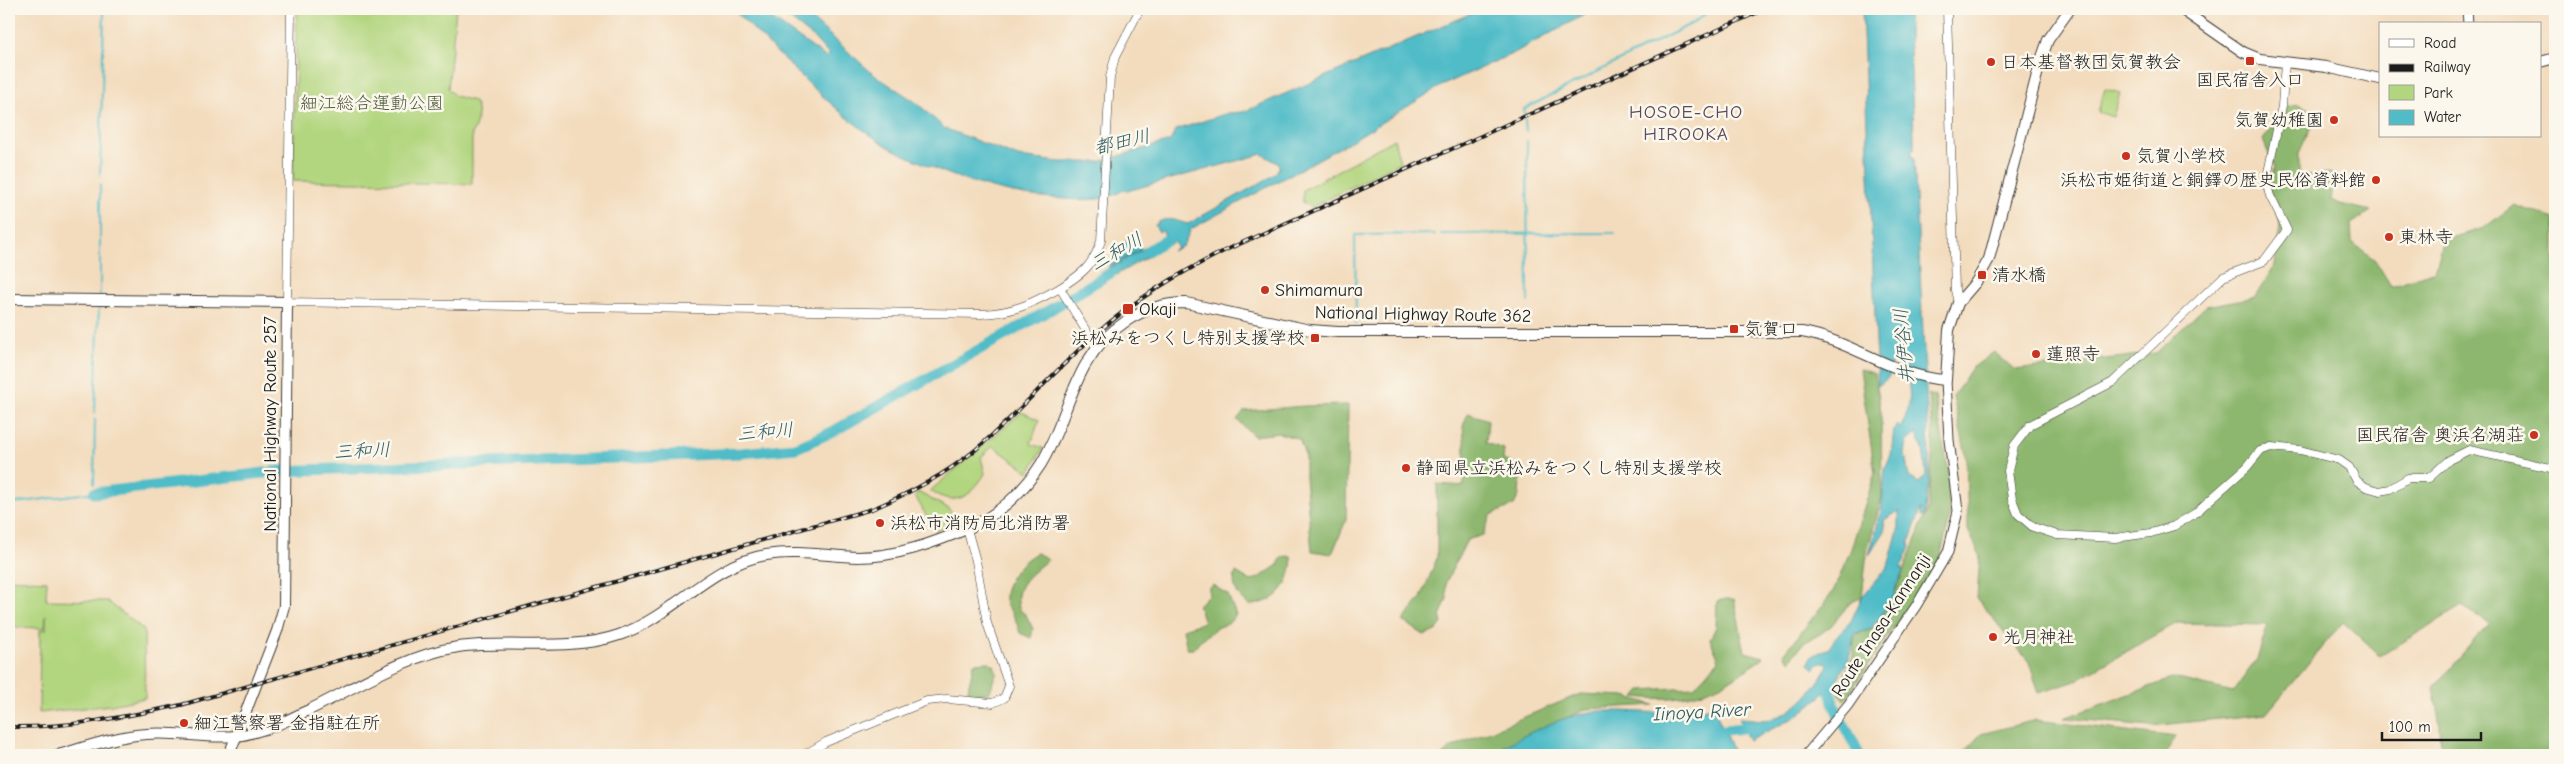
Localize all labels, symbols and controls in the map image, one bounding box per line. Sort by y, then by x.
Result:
legend [2379,22,2542,138]
text: Road [2424,34,2456,52]
place label: 日本基督教団気賀教会 [2001,52,2181,73]
marker: 国民宿舎入口 [2244,55,2256,67]
marker: 日本基督教団気賀教会 [1985,56,1997,68]
text: Railway [2424,58,2471,76]
place label: 国民宿舎入口 [2196,70,2304,91]
text: Park [2424,84,2453,102]
park label: 細江総合運動公園 [300,93,444,114]
district label: HOSOE-CHO HIROOKA [1629,101,1743,145]
text: Water [2424,108,2461,126]
place label: 気賀幼稚園 [2234,110,2324,131]
marker: 気賀幼稚園 [2328,114,2340,126]
water label: 都田川 [1092,125,1152,159]
place label: 気賀小学校 [2136,146,2226,167]
marker: 気賀小学校 [2120,150,2132,162]
place label: 浜松市姫街道と銅鐸の歴史民俗資料館 [2060,170,2366,191]
marker: 浜松市姫街道と銅鐸の歴史民俗資料館 [2370,174,2382,186]
place label: 東林寺 [2399,227,2453,248]
water label: 三和川 [1086,228,1147,276]
marker: 東林寺 [2383,231,2395,243]
place label: 清水橋 [1992,265,2046,286]
marker: 清水橋 [1976,269,1988,281]
place label: Shimamura [1275,280,1363,301]
marker: Shimamura [1259,284,1271,296]
place label: Okaji [1139,299,1177,320]
marker: Okaji [1121,302,1135,316]
street label: National Highway Route 362 [1315,302,1531,327]
water label: 井伊谷川 [1890,307,1918,385]
street label: National Highway Route 257 [260,316,281,532]
place label: 気賀口 [1744,319,1798,340]
marker: 気賀口 [1728,323,1740,335]
place label: 浜松みをつくし特別支援学校 [1071,328,1305,349]
marker: 浜松みをつくし特別支援学校 [1309,332,1321,344]
place label: 蓮照寺 [2046,344,2100,365]
marker: 蓮照寺 [2030,348,2042,360]
water label: 三和川 [736,419,794,445]
place label: 国民宿舎 奥浜名湖荘 [2356,425,2524,446]
marker: 国民宿舎 奥浜名湖荘 [2528,429,2540,441]
water label: 三和川 [333,439,391,463]
place label: 静岡県立浜松みをつくし特別支援学校 [1416,458,1722,479]
marker: 静岡県立浜松みをつくし特別支援学校 [1400,462,1412,474]
place label: 浜松市消防局北消防署 [890,513,1070,534]
marker: 浜松市消防局北消防署 [874,517,886,529]
street label: Route Inasa-Kannanji [1827,550,1935,701]
place label: 光月神社 [2003,627,2075,648]
marker: 光月神社 [1987,631,1999,643]
water label: Iinoya River [1652,698,1753,726]
scale bar [2382,709,2480,741]
place label: 細江警察署 金指駐在所 [194,713,380,734]
marker: 細江警察署 金指駐在所 [178,717,190,729]
text: 100 m [2389,718,2431,736]

